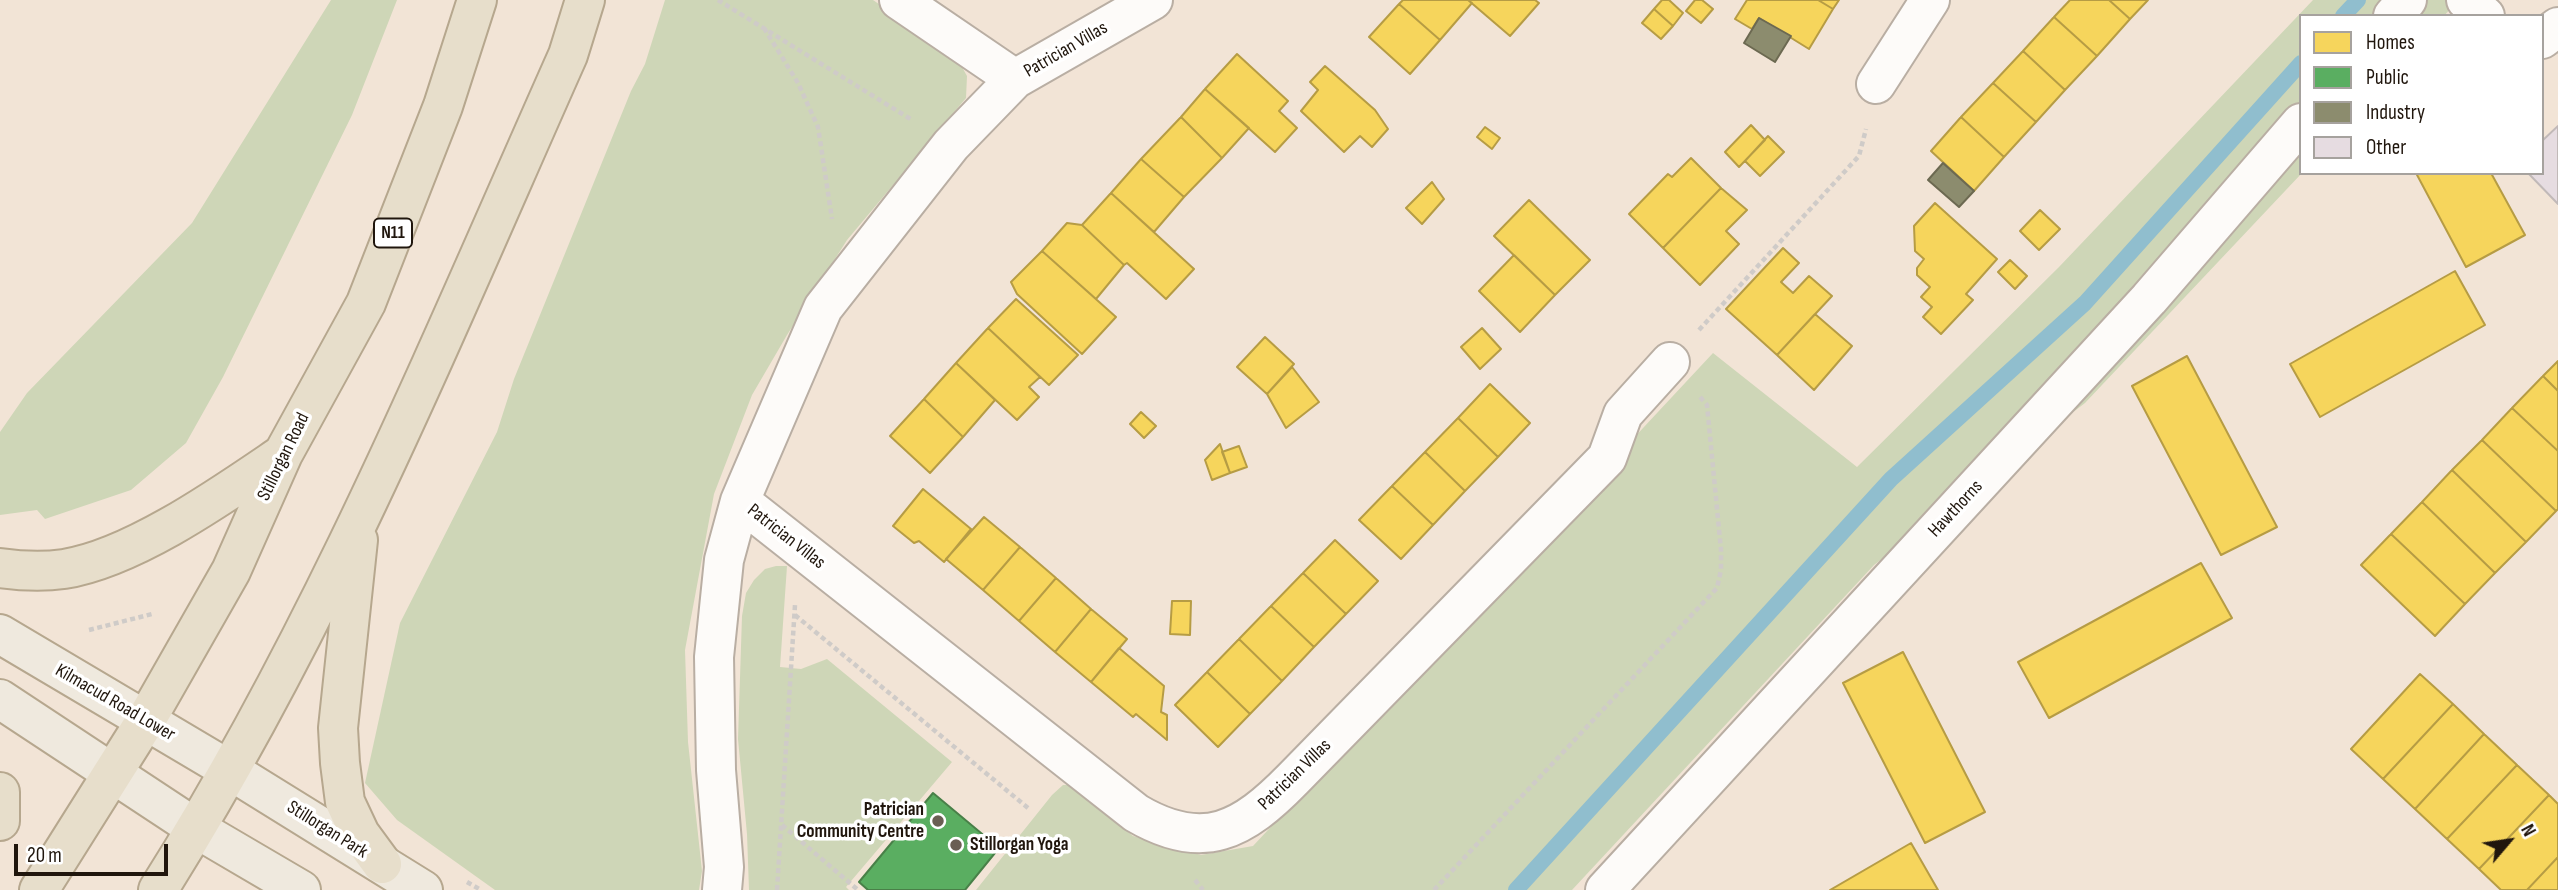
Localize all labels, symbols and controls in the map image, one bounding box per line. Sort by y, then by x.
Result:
legend [2299,14,2544,175]
street label: Patrician Villas [1020,17,1112,83]
text: Homes [2366,30,2415,55]
text: Public [2366,65,2409,90]
text: Industry [2366,100,2425,125]
text: Other [2366,135,2406,160]
road number: N11 [374,218,412,247]
street label: Stillorgan Road [253,409,315,505]
street label: Hawthorns [1924,476,1988,542]
street label: Patrician Villas [742,499,830,575]
street label: Kilmacud Road Lower [51,659,179,747]
street label: Patrician Villas [1254,735,1336,815]
street label: Stillorgan Park [282,796,372,864]
place label: Patrician Community Centre [797,799,924,843]
north arrow [2474,806,2544,876]
marker: Patrician Community Centre [930,813,946,829]
text: N [2515,821,2540,841]
scale bar [18,830,172,874]
place label: Stillorgan Yoga [970,834,1069,856]
marker: Stillorgan Yoga [948,837,964,853]
text: 20 m [27,843,62,868]

